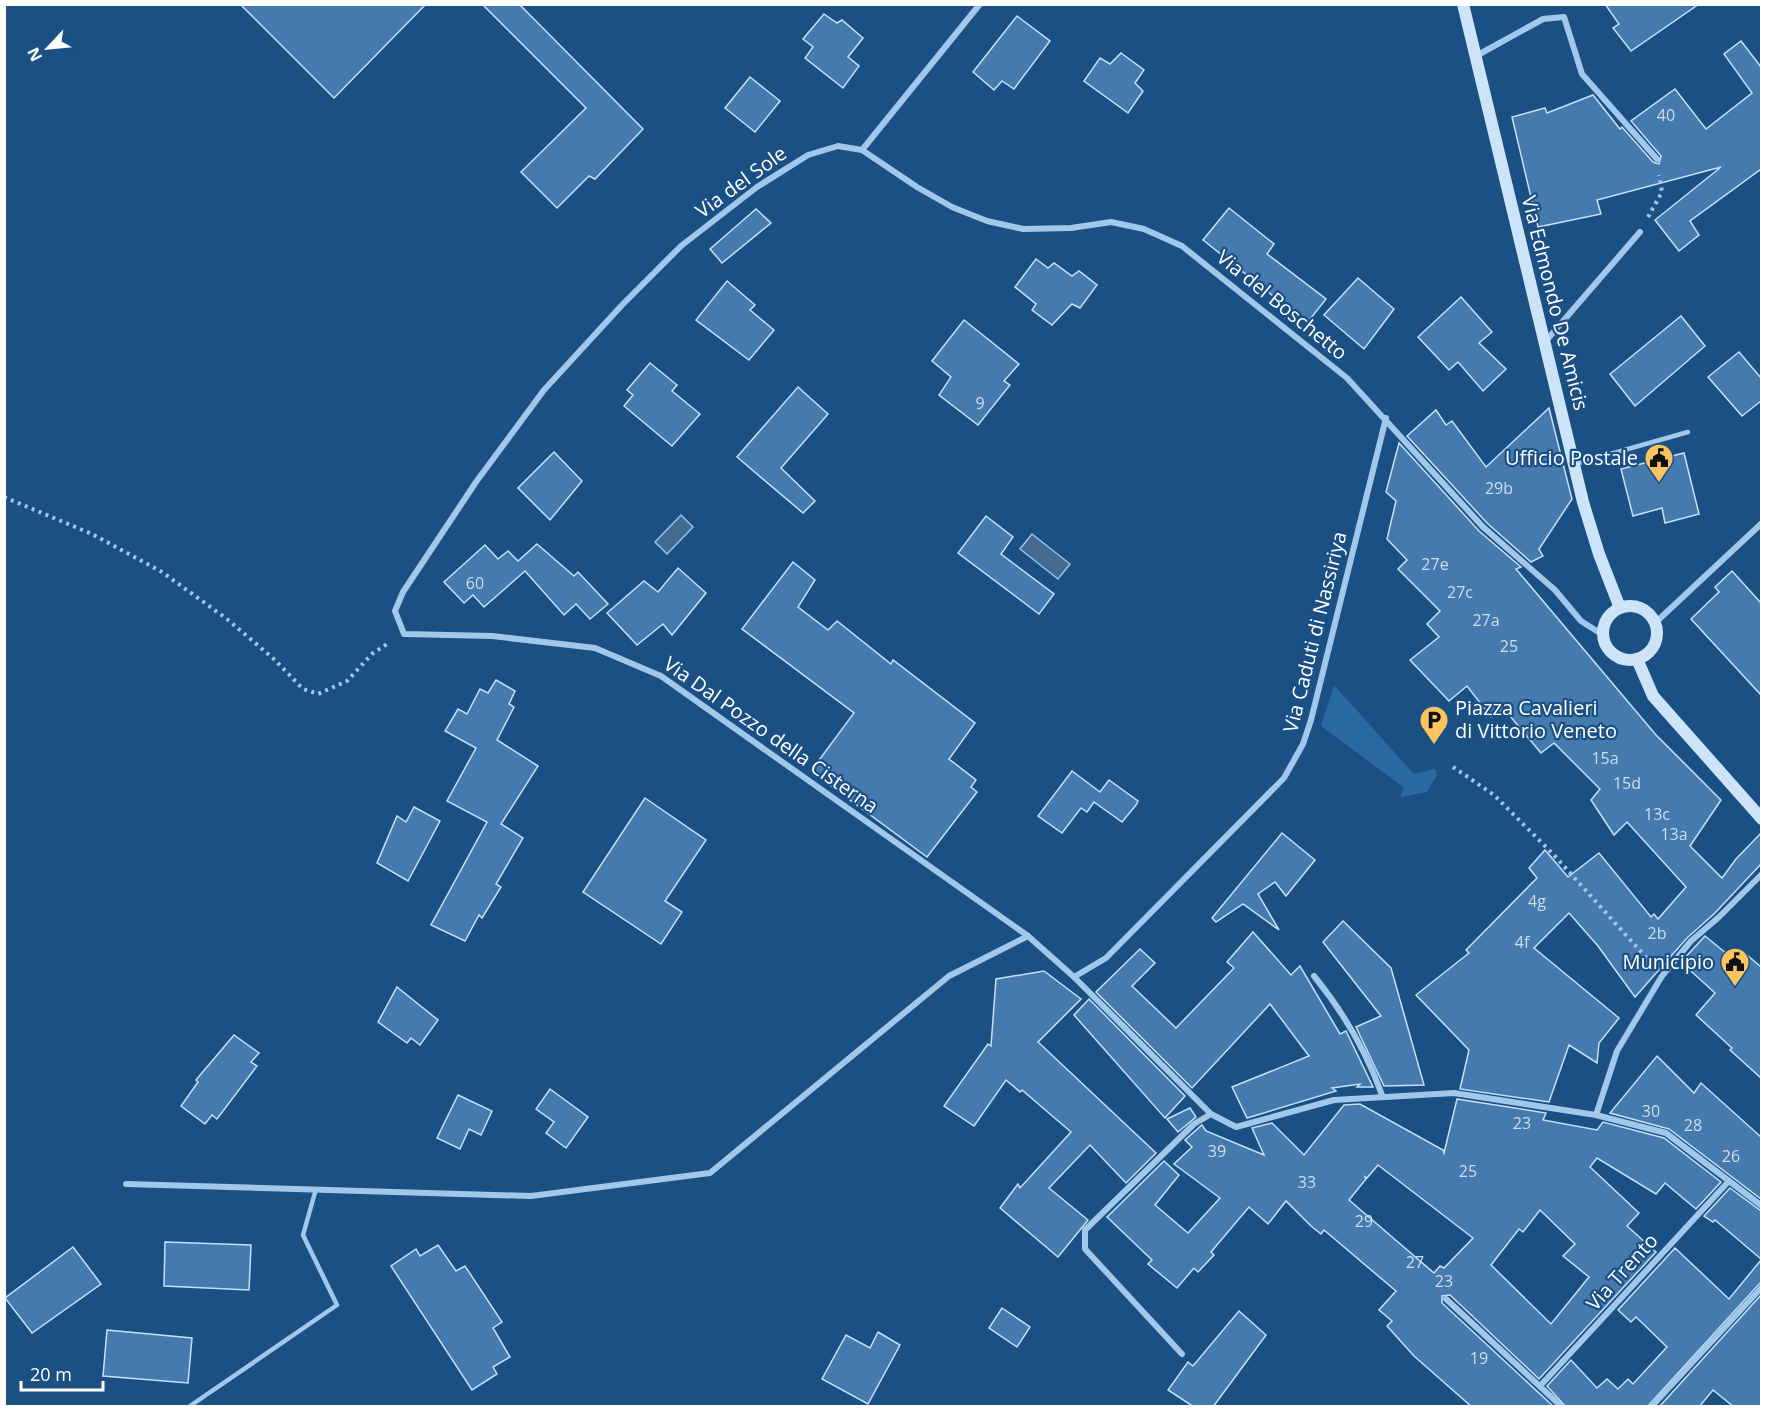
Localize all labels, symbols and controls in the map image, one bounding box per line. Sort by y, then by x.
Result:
north arrow [18,18,78,78]
text: N [22,44,47,65]
house number: 40 [1657,104,1675,126]
street label: Via del Sole [690,139,792,224]
street label: Via Edmondo De Amicis [1516,193,1595,413]
street label: Via del Boschetto [1211,244,1353,366]
house number: 9 [975,392,985,414]
public building icon: Ufficio Postale [1643,442,1675,484]
place label: Ufficio Postale [1505,444,1638,471]
house number: 29b [1485,477,1513,499]
street label: Via Caduti di Nassiriya [1276,529,1353,735]
house number: 27e [1421,553,1449,575]
house number: 60 [466,572,484,594]
house number: 27c [1447,581,1473,603]
house number: 27a [1472,609,1500,631]
house number: 25 [1500,635,1518,657]
street label: Via Dal Pozzo della Cisterna [659,650,884,819]
place label: Piazza Cavalieri di Vittorio Veneto [1455,694,1617,744]
parking icon: Piazza Cavalieri di Vittorio Veneto [1418,704,1450,746]
house number: 15a [1591,747,1619,769]
house number: 15d [1613,772,1641,794]
house number: 13c [1644,803,1670,825]
house number: 13a [1660,823,1688,845]
house number: 4g [1528,890,1546,912]
house number: 2b [1648,922,1666,944]
house number: 4f [1515,931,1531,953]
public building icon: Municipio [1719,946,1751,988]
place label: Municipio [1622,948,1714,975]
house number: 30 [1642,1100,1660,1122]
house number: 23 [1513,1112,1531,1134]
house number: 28 [1684,1114,1702,1136]
house number: 39 [1208,1140,1226,1162]
house number: 26 [1722,1145,1740,1167]
house number: 25 [1459,1160,1477,1182]
house number: 33 [1298,1171,1316,1193]
house number: 29 [1355,1210,1373,1232]
street label: Via Trento [1580,1227,1663,1316]
house number: 27 [1406,1251,1424,1273]
house number: 23 [1435,1270,1453,1292]
house number: 19 [1470,1347,1488,1369]
scale bar [21,1354,104,1392]
text: 20 m [30,1362,72,1386]

